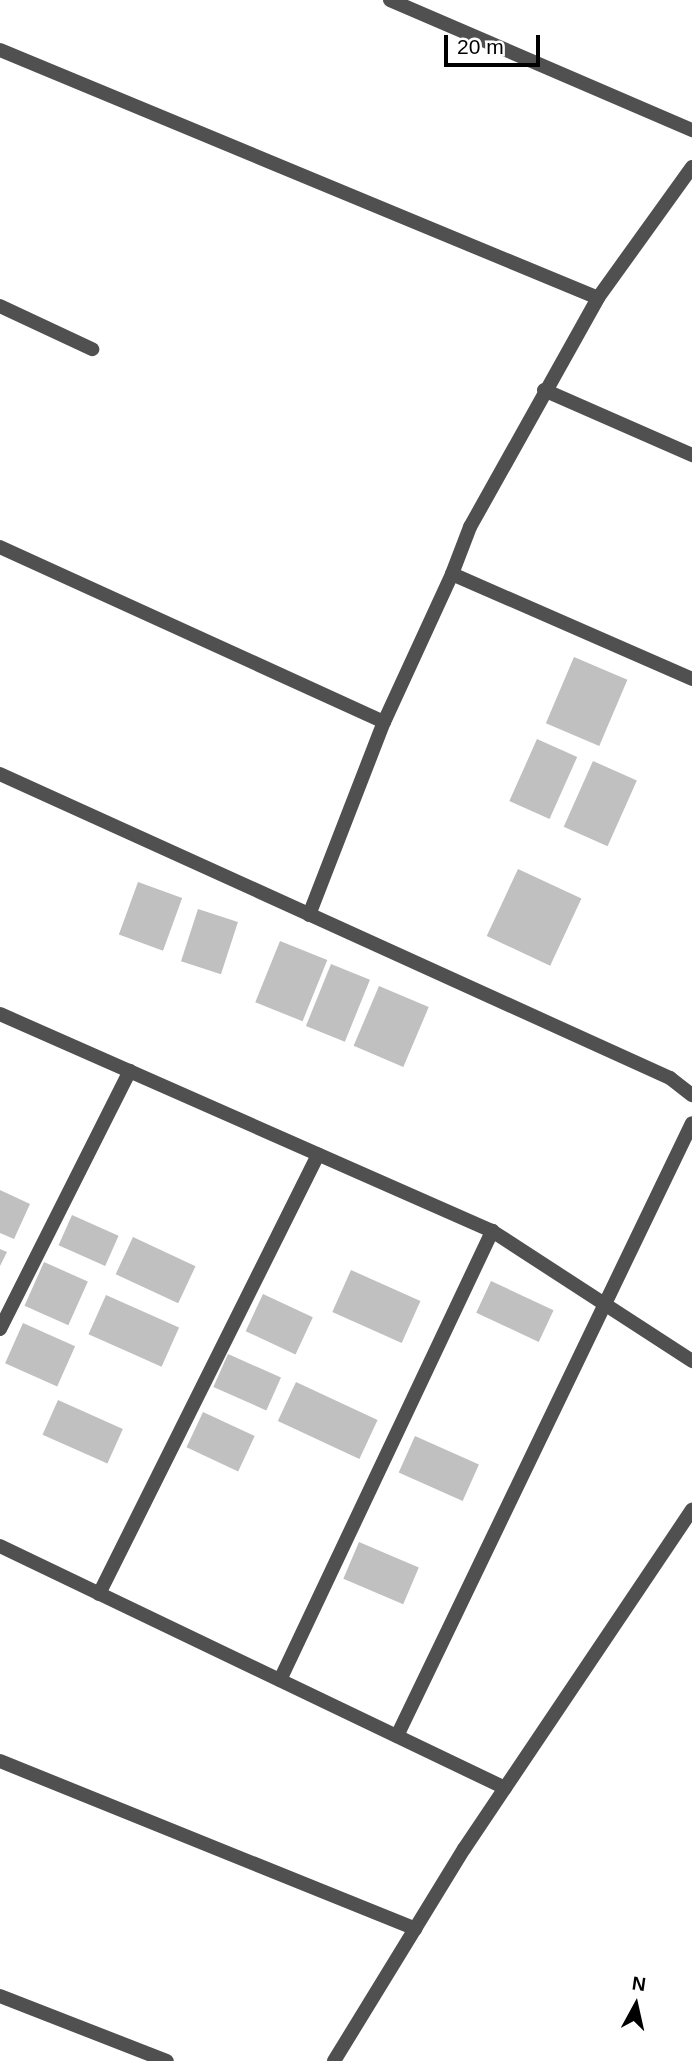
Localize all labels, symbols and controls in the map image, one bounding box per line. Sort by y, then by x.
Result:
scale bar [447,21,543,65]
text: 20 m [457,35,504,58]
north arrow [601,1970,671,2040]
text: N [631,1972,647,1995]

